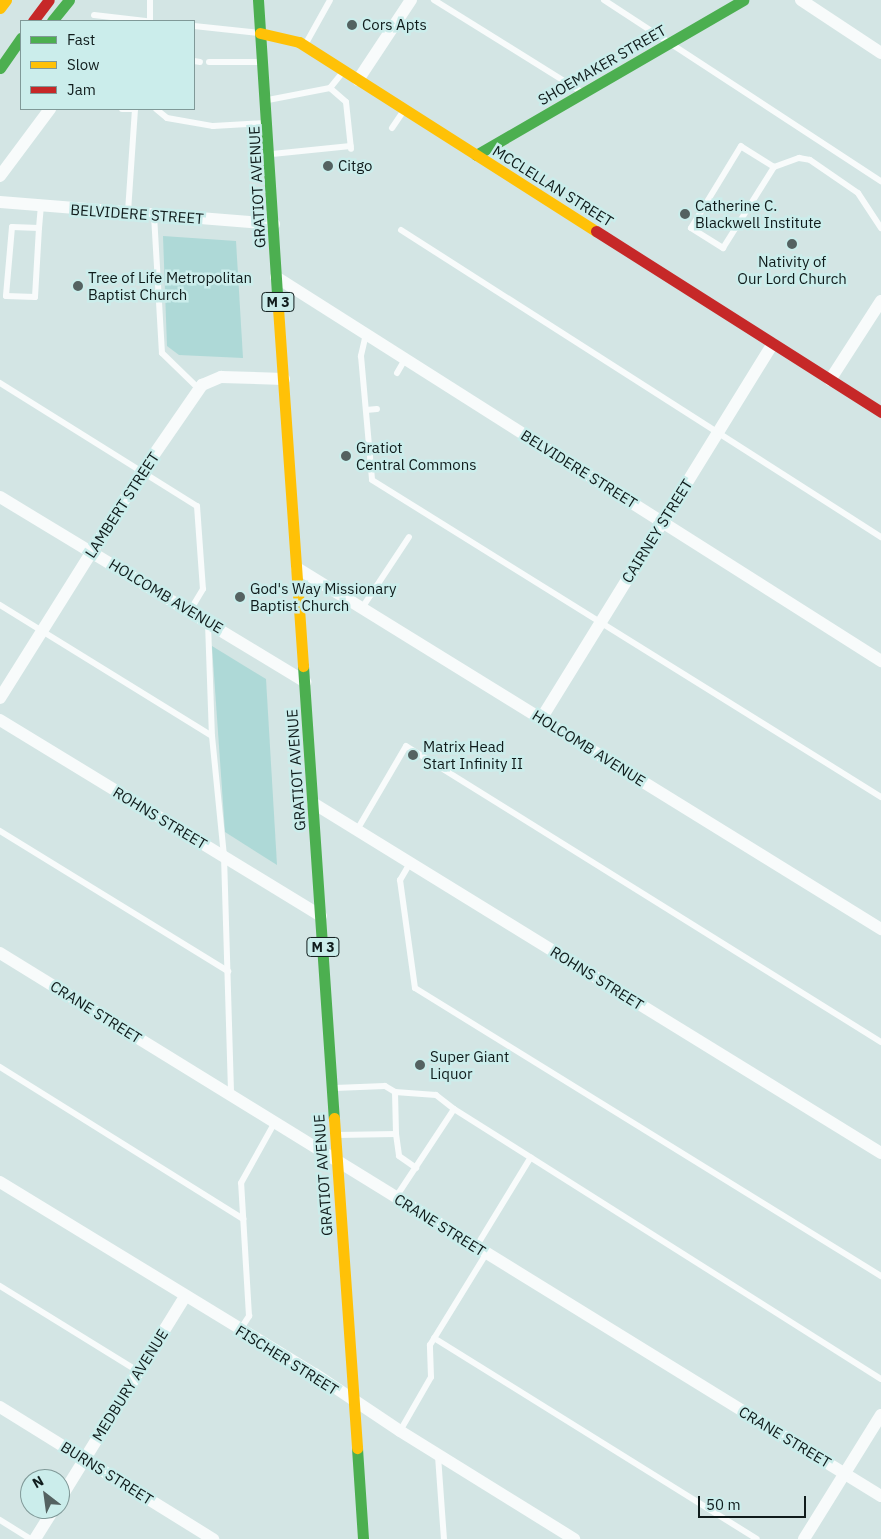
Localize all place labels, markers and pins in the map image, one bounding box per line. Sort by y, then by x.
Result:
place label: Cors Apts [362,16,427,34]
marker: Cors Apts [346,19,358,31]
place label: Citgo [338,157,372,175]
marker: Citgo [322,160,334,172]
place label: Catherine C. Blackwell Institute [695,196,822,231]
marker: Catherine C. Blackwell Institute [679,208,691,220]
marker: Nativity of Our Lord Church [786,238,798,250]
place label: Nativity of Our Lord Church [737,252,847,287]
place label: Tree of Life Metropolitan Baptist Church [88,268,252,303]
marker: Tree of Life Metropolitan Baptist Church [72,280,84,292]
place label: Gratiot Central Commons [356,438,477,473]
marker: Gratiot Central Commons [340,450,352,462]
place label: God's Way Missionary Baptist Church [250,579,396,614]
marker: God's Way Missionary Baptist Church [234,591,246,603]
place label: Matrix Head Start Infinity II [423,737,523,772]
marker: Matrix Head Start Infinity II [407,749,419,761]
place label: Super Giant Liquor [430,1047,509,1082]
marker: Super Giant Liquor [414,1059,426,1071]

